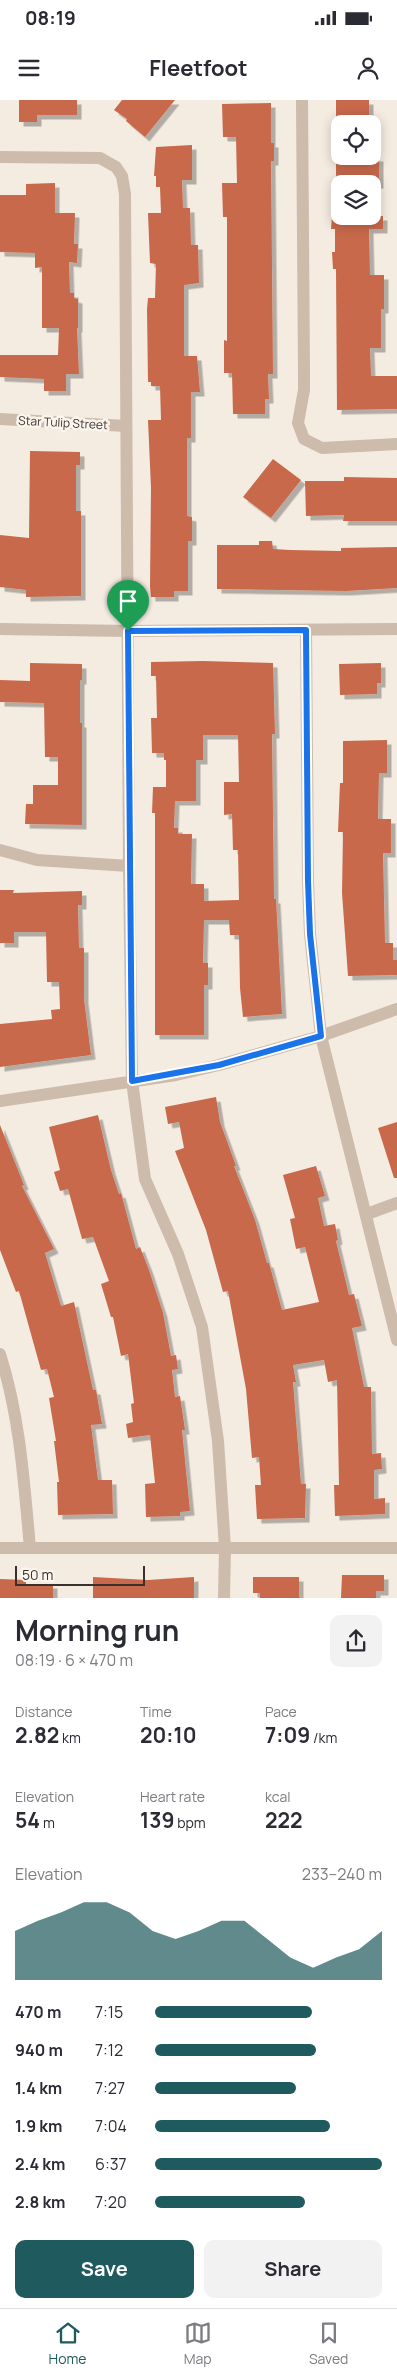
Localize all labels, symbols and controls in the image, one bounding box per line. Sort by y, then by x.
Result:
text: 08:19 [25,5,76,31]
text: Fleetfoot [149,53,248,83]
icon: menu [15,54,43,82]
icon: person [354,54,382,82]
map controls [331,115,381,225]
button: locate [331,115,381,165]
button: layers [331,175,381,225]
street label: Star Tulip Street [18,412,108,433]
pin [107,580,149,631]
icon: arrive [114,587,142,615]
scale bar [15,1563,145,1586]
text: 50 m [22,1565,53,1584]
text: Morning run [15,1611,179,1649]
button: share [330,1615,382,1667]
text: 08:19 · 6 × 470 m [15,1649,133,1671]
text: Distance [15,1702,72,1721]
text: Time [140,1702,172,1721]
text: Pace [265,1702,297,1721]
text: 2.82 [15,1721,59,1749]
text: 20:10 [140,1721,197,1749]
text: 7:09 [265,1721,310,1749]
text: km [59,1728,81,1747]
text: /km [310,1728,337,1747]
text: Elevation [15,1787,74,1806]
text: Heart rate [140,1787,205,1806]
text: kcal [265,1787,291,1806]
text: 54 [15,1806,40,1834]
text: 139 [140,1806,174,1834]
text: 222 [265,1806,303,1834]
text: m [40,1813,55,1832]
text: bpm [174,1813,206,1832]
text: Elevation [15,1863,83,1885]
text: 233–240 m [302,1863,382,1885]
text: 470 m [15,2001,61,2023]
text: 7:15 [95,2001,123,2023]
text: 940 m [15,2039,63,2061]
text: 7:12 [95,2039,123,2061]
text: 1.4 km [15,2077,62,2099]
text: 7:27 [95,2077,125,2099]
text: 1.9 km [15,2115,62,2137]
text: 7:04 [95,2115,127,2137]
text: 2.4 km [15,2153,65,2175]
text: 6:37 [95,2153,127,2175]
text: 2.8 km [15,2191,65,2213]
text: 7:20 [95,2191,127,2213]
button: Save [15,2240,194,2298]
button: Share [204,2240,382,2298]
tab: Home [49,2319,86,2368]
tab: Map [184,2319,212,2368]
tab: Saved [309,2319,348,2368]

